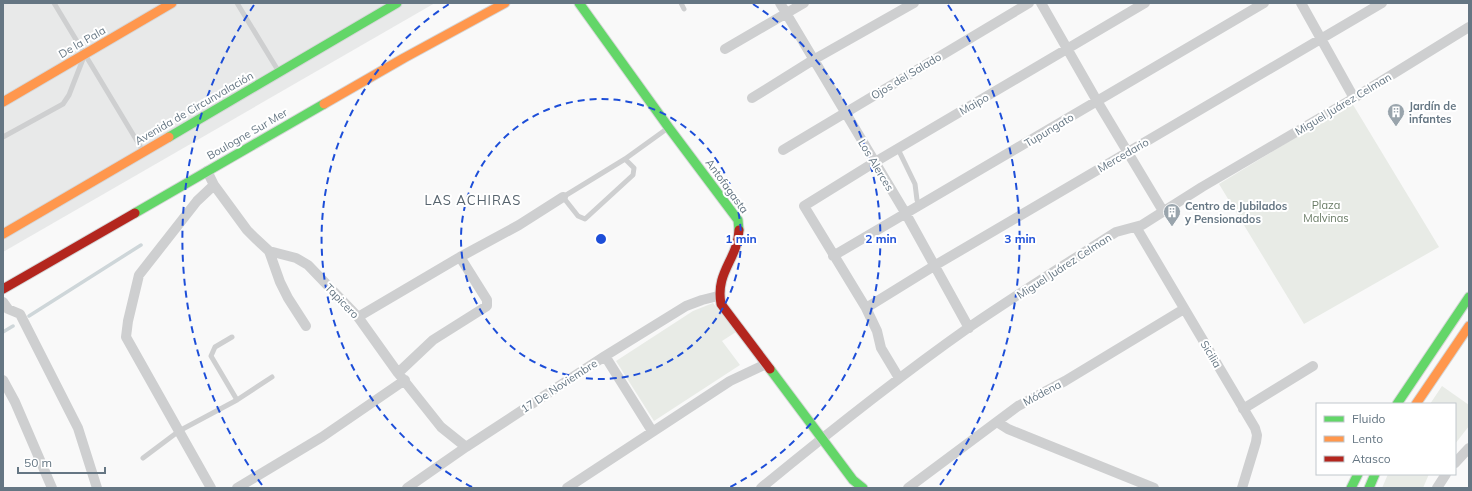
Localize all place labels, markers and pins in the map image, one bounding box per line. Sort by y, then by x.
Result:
place label: Jardín de infantes [1409,99,1456,126]
building icon: Jardín de infantes [1386,102,1406,127]
place label: Centro de Jubilados y Pensionados [1184,199,1288,226]
building icon: Centro de Jubilados y Pensionados [1162,202,1182,227]
centre of rings [594,232,608,246]

